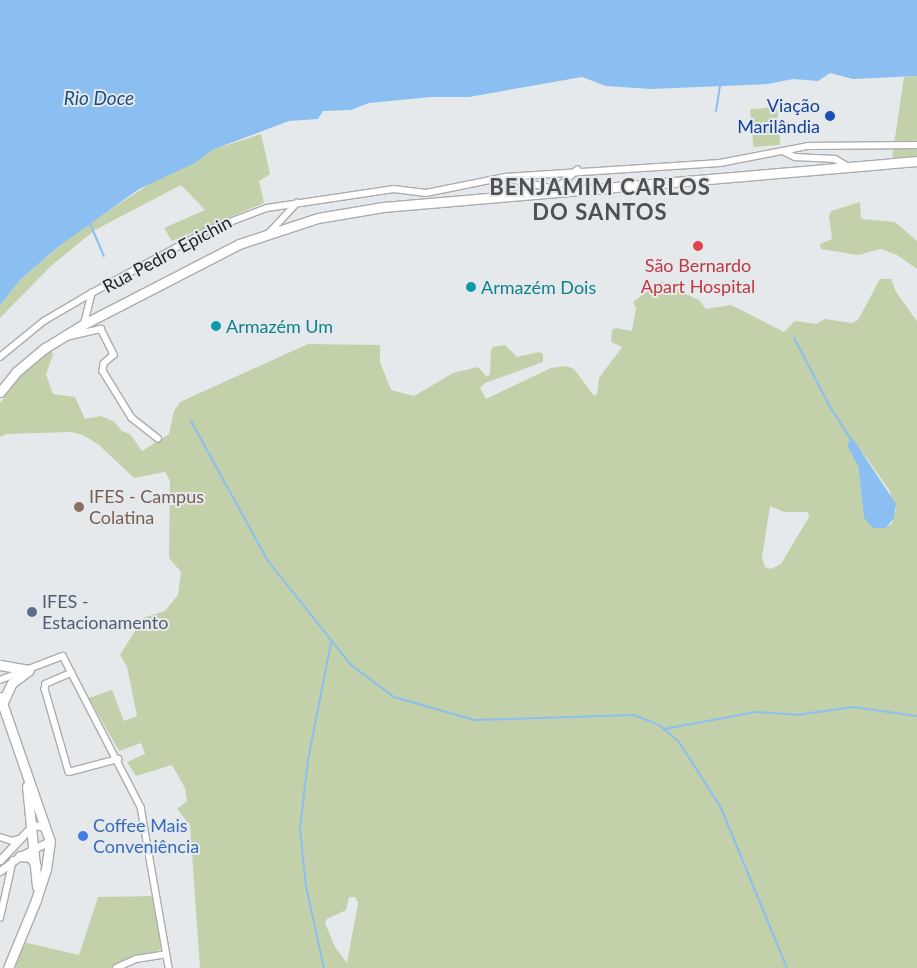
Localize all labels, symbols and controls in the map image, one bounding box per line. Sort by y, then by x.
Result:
water label: Rio Doce [64,87,134,109]
place label: Viação Marilândia [737,95,820,138]
marker: Viação Marilândia [824,110,836,122]
district label: BENJAMIM CARLOS DO SANTOS [487,173,713,225]
street label: Rua Pedro Epichin [99,211,235,297]
marker: São Bernardo Apart Hospital [691,239,705,253]
place label: São Bernardo Apart Hospital [641,255,755,298]
place label: Armazém Dois [481,276,596,298]
marker: Armazém Dois [465,281,477,293]
place label: Armazém Um [226,315,333,337]
marker: Armazém Um [210,320,222,332]
place label: IFES - Campus Colatina [89,486,204,528]
marker: IFES - Campus Colatina [73,501,85,513]
place label: IFES - Estacionamento [42,591,168,634]
marker: IFES - Estacionamento [26,606,38,618]
place label: Coffee Mais Conveniência [93,815,199,858]
marker: Coffee Mais Conveniência [77,830,89,842]

